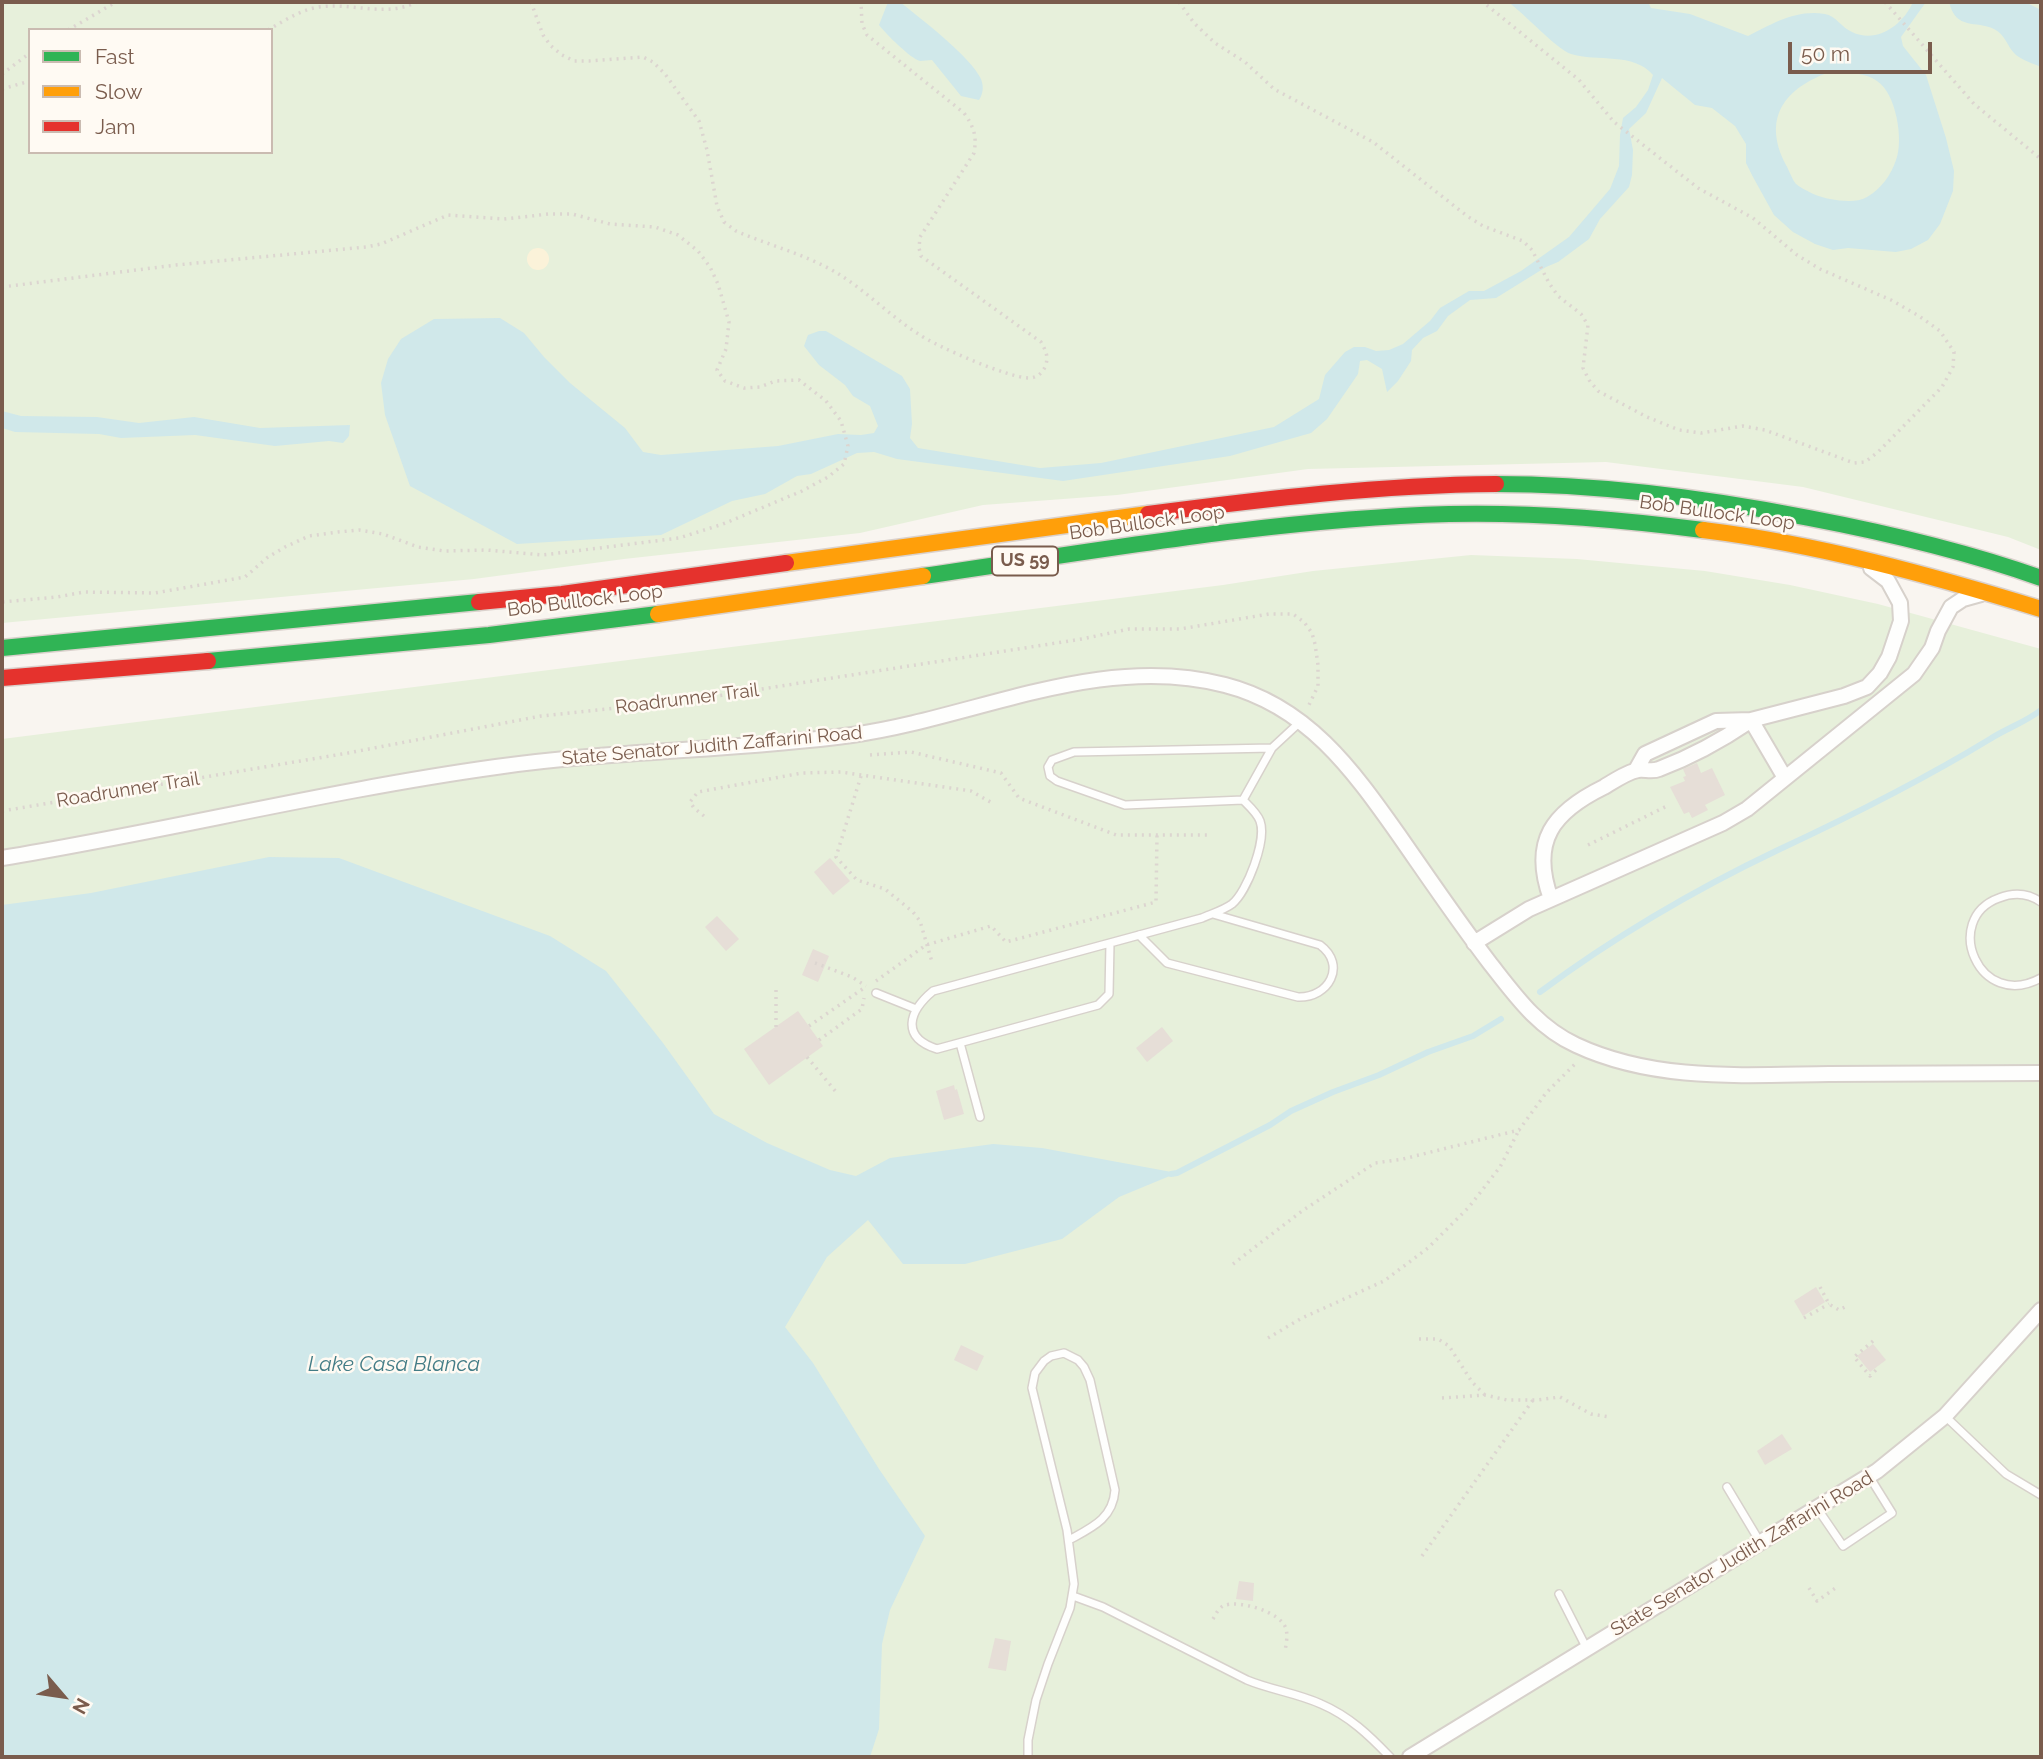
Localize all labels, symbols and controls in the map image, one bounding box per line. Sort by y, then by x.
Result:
legend [28,28,273,154]
scale bar [1791,28,1934,72]
text: 50 m [1801,41,1850,66]
text: Fast [95,44,135,69]
text: Slow [95,79,143,104]
text: Jam [95,114,136,139]
street label: Bob Bullock Loop [1638,491,1796,535]
street label: Bob Bullock Loop [1068,501,1226,545]
road number: US 59 [992,546,1058,576]
street label: Bob Bullock Loop [506,580,664,622]
street label: Roadrunner Trail [614,679,760,719]
street label: State Senator Judith Zaffarini Road [561,721,863,771]
street label: Roadrunner Trail [55,767,201,813]
water label: Lake Casa Blanca [308,1352,480,1378]
street label: State Senator Judith Zaffarini Road [1607,1466,1877,1642]
north arrow [28,1661,98,1731]
text: N [68,1695,95,1718]

